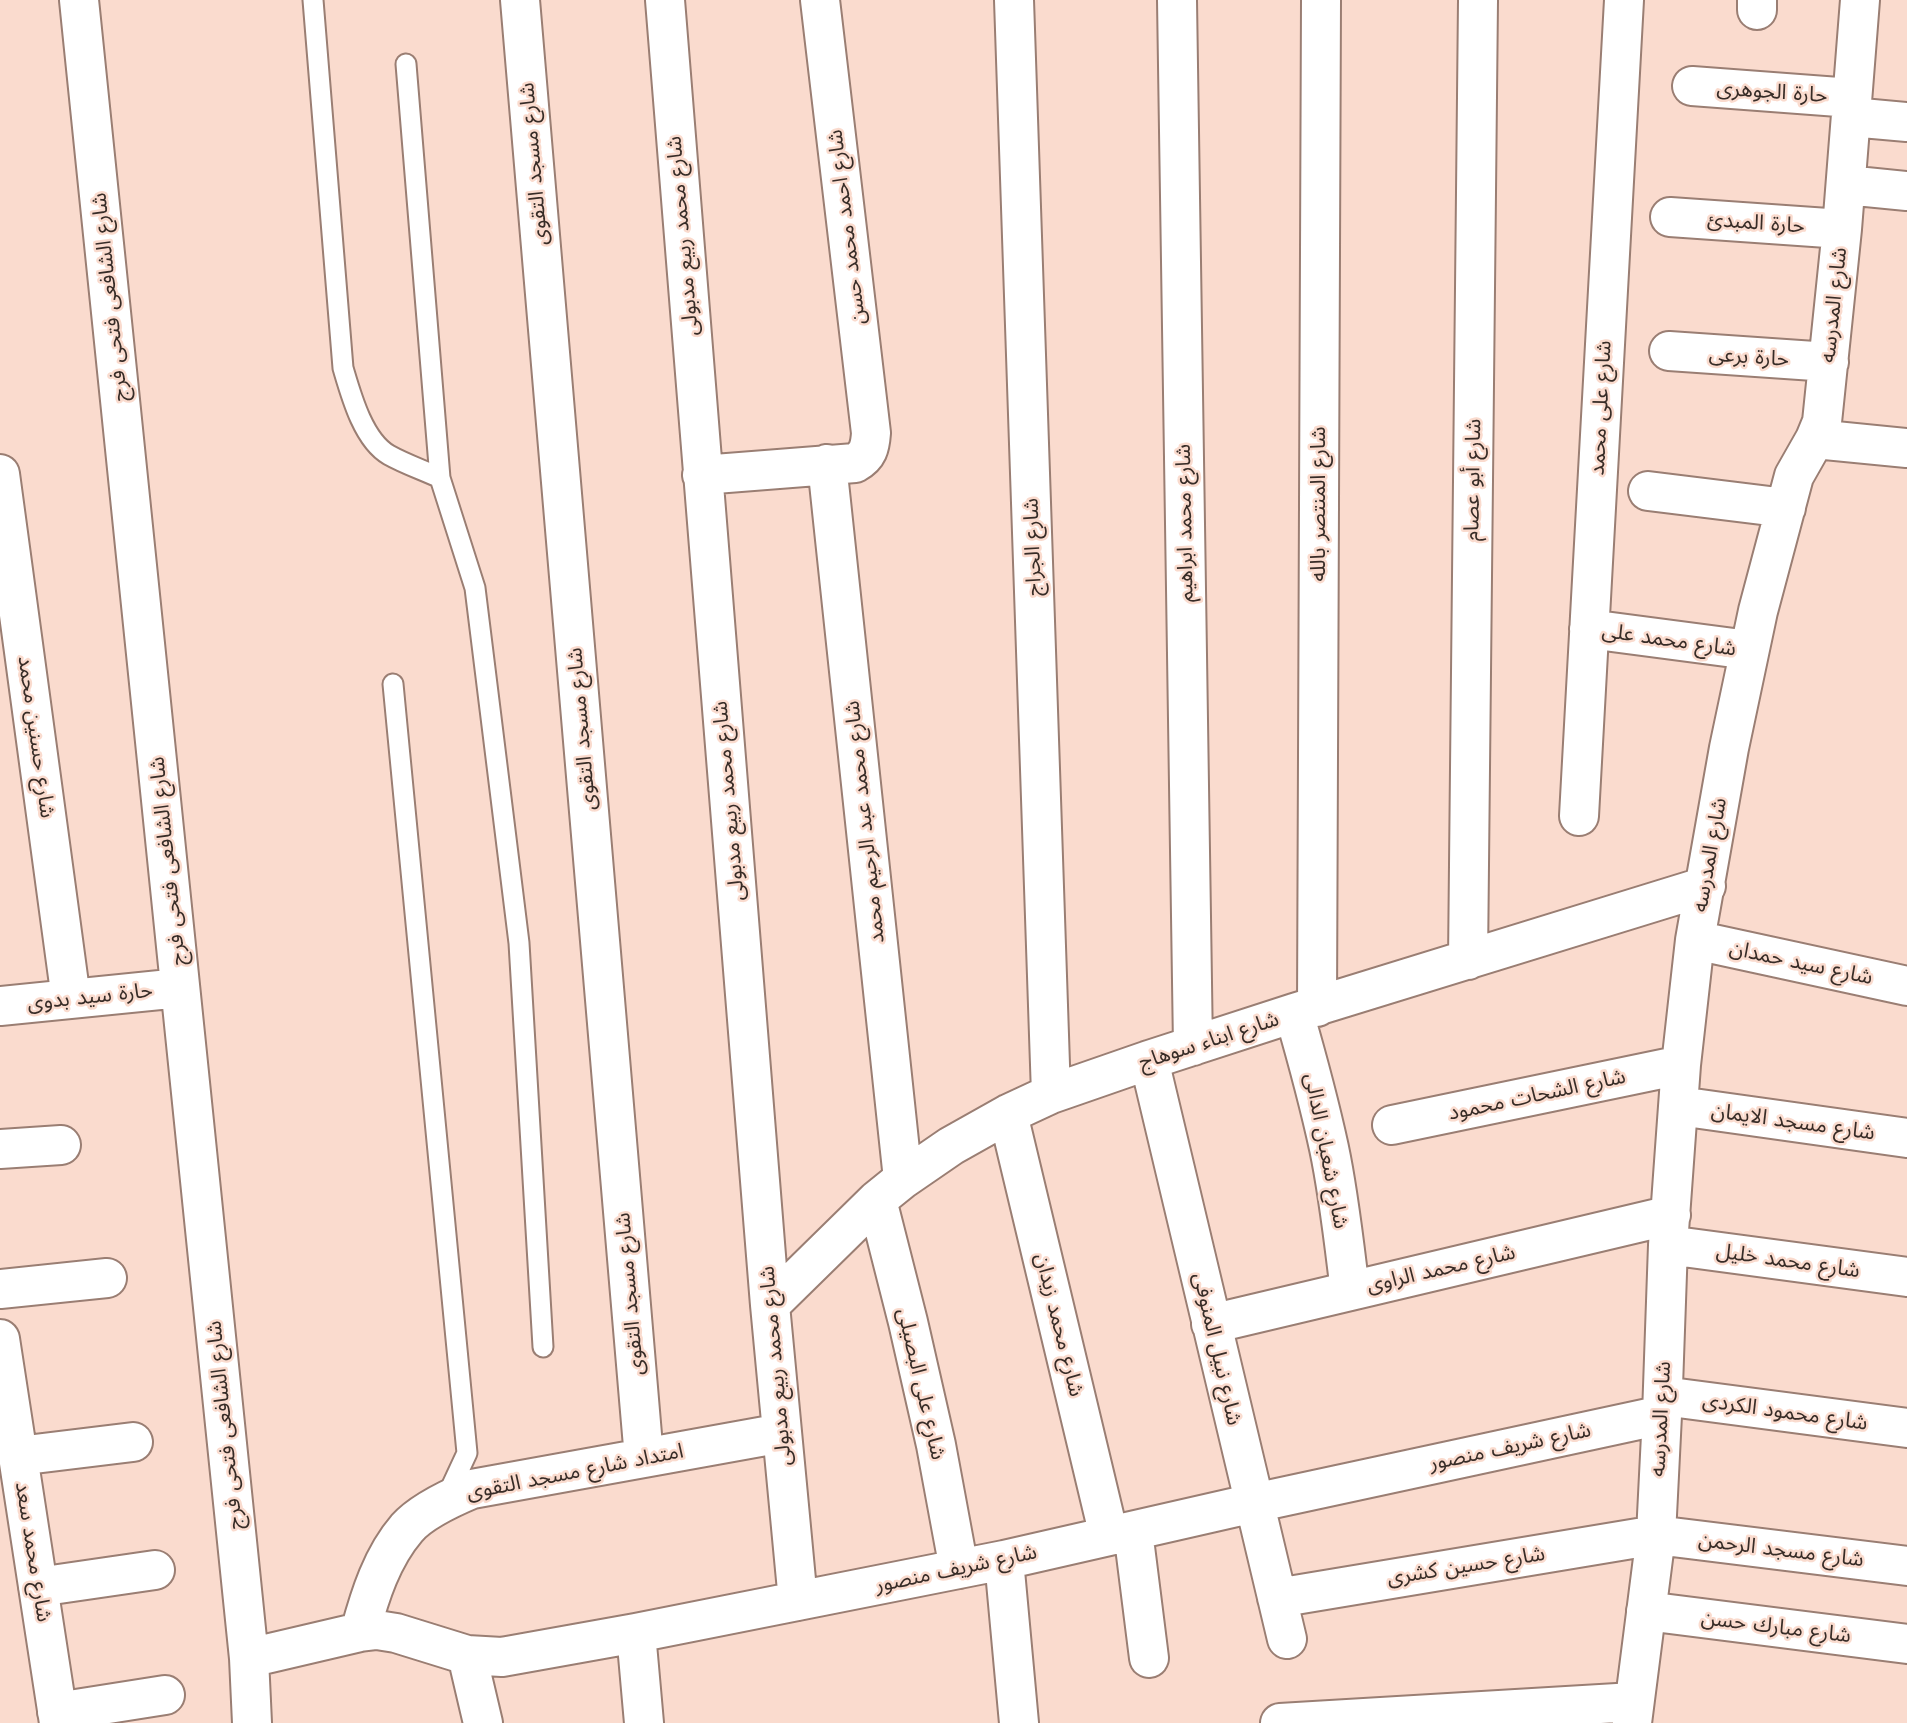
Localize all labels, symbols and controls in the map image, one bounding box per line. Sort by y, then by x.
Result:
street label: حارة الجوهرى [1716,76,1828,108]
street label: شارع مسجد التقوى [514,82,554,246]
street label: شارع احمد محمد حسن [823,128,871,326]
street label: شارع محمد ربيع مدبولى [662,135,704,337]
street label: شارع الشافعى فتحى فرج [87,191,133,403]
street label: حارة المبدئ [1706,207,1806,239]
street label: شارع المدرسه [1815,246,1853,364]
street label: شارع على محمد [1585,340,1617,476]
street label: حارة برعى [1708,342,1790,372]
street label: شارع أبو عصام [1459,419,1487,541]
street label: شارع المنتصر بالله [1306,427,1332,581]
street label: شارع محمد ابراهيم [1171,444,1199,602]
street label: شارع الجراج [1019,498,1047,596]
street label: شارع محمد على [1600,618,1738,662]
street label: شارع مسجد التقوى [562,647,602,811]
street label: شارع حسنين محمد [12,654,60,820]
street label: شارع محمد عبد الرحيم محمد [840,699,890,945]
street label: شارع محمد ربيع مدبولى [708,700,750,902]
street label: شارع الشافعى فتحى فرج [145,755,191,967]
street label: شارع المدرسه [1688,796,1732,914]
street label: شارع سيد حمدان [1727,936,1875,990]
street label: حارة سيد بدوى [26,978,154,1016]
street label: شارع ابناء سوهاج [1136,1006,1282,1076]
street label: شارع الشحات محمود [1446,1064,1628,1126]
street label: شارع شعبان الدالى [1299,1071,1353,1231]
street label: شارع مسجد الايمان [1710,1098,1876,1146]
street label: شارع مسجد التقوى [610,1212,650,1376]
street label: شارع محمد خليل [1715,1238,1861,1284]
street label: شارع محمد الراوى [1364,1240,1518,1298]
street label: شارع محمد زيدان [1029,1251,1089,1399]
street label: شارع محمد ربيع مدبولى [755,1265,797,1467]
street label: شارع نبيل المنوفى [1187,1270,1247,1428]
street label: شارع على البصيلى [891,1306,951,1462]
street label: شارع الشافعى فتحى فرج [202,1319,248,1531]
street label: شارع المدرسه [1645,1361,1677,1477]
street label: شارع محمود الكردى [1701,1388,1869,1436]
street label: شارع شريف منصور [1427,1418,1593,1476]
street label: امتداد شارع مسجد التقوى [464,1439,686,1505]
street label: شارع محمد سعد [9,1480,57,1624]
street label: شارع مسجد الرحمن [1697,1527,1865,1573]
street label: شارع شريف منصور [873,1540,1039,1598]
street label: شارع حسين كشرى [1385,1541,1547,1591]
street label: شارع مبارك حسن [1700,1605,1852,1649]

